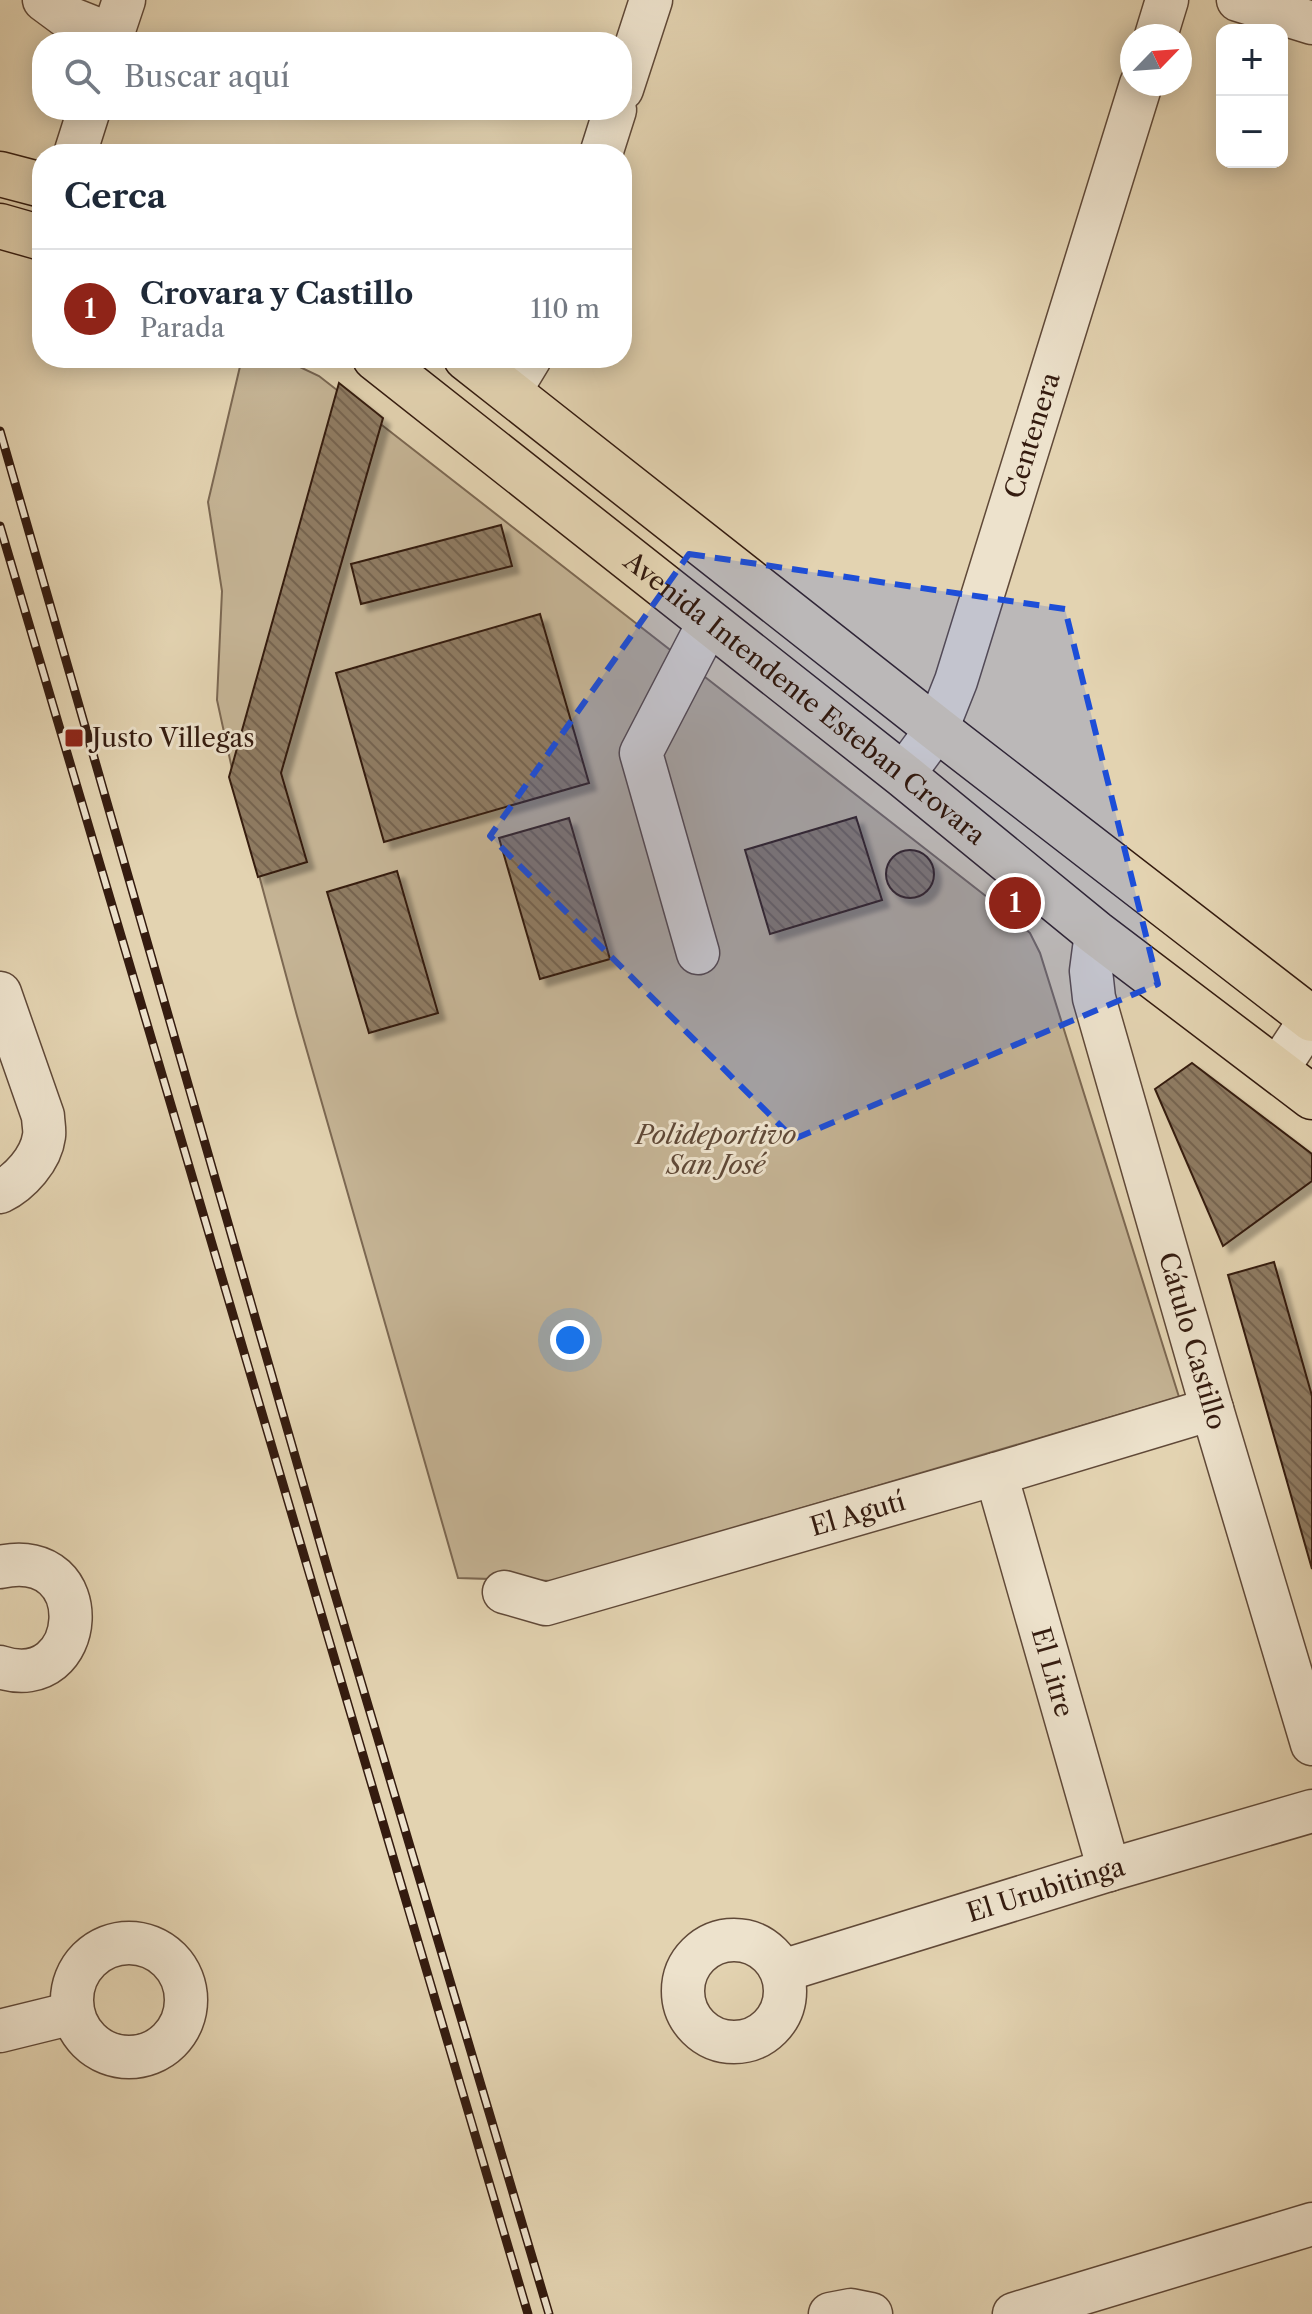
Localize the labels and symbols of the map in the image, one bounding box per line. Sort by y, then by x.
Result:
north arrow [1120,24,1192,96]
street label: Centenera [998,368,1067,502]
street label: Avenida Intendente Esteban Crovara [617,544,992,852]
place label: Justo Villegas [88,722,255,754]
marker: Justo Villegas [63,727,85,749]
pin: 1 [989,873,1041,933]
park label: Polideportivo San José [634,1119,796,1181]
street label: Cátulo Castillo [1152,1248,1233,1433]
your location [550,1320,590,1360]
street label: El Agutí [806,1485,909,1543]
street label: El Litre [1025,1623,1081,1721]
street label: El Urubitinga [963,1850,1129,1929]

